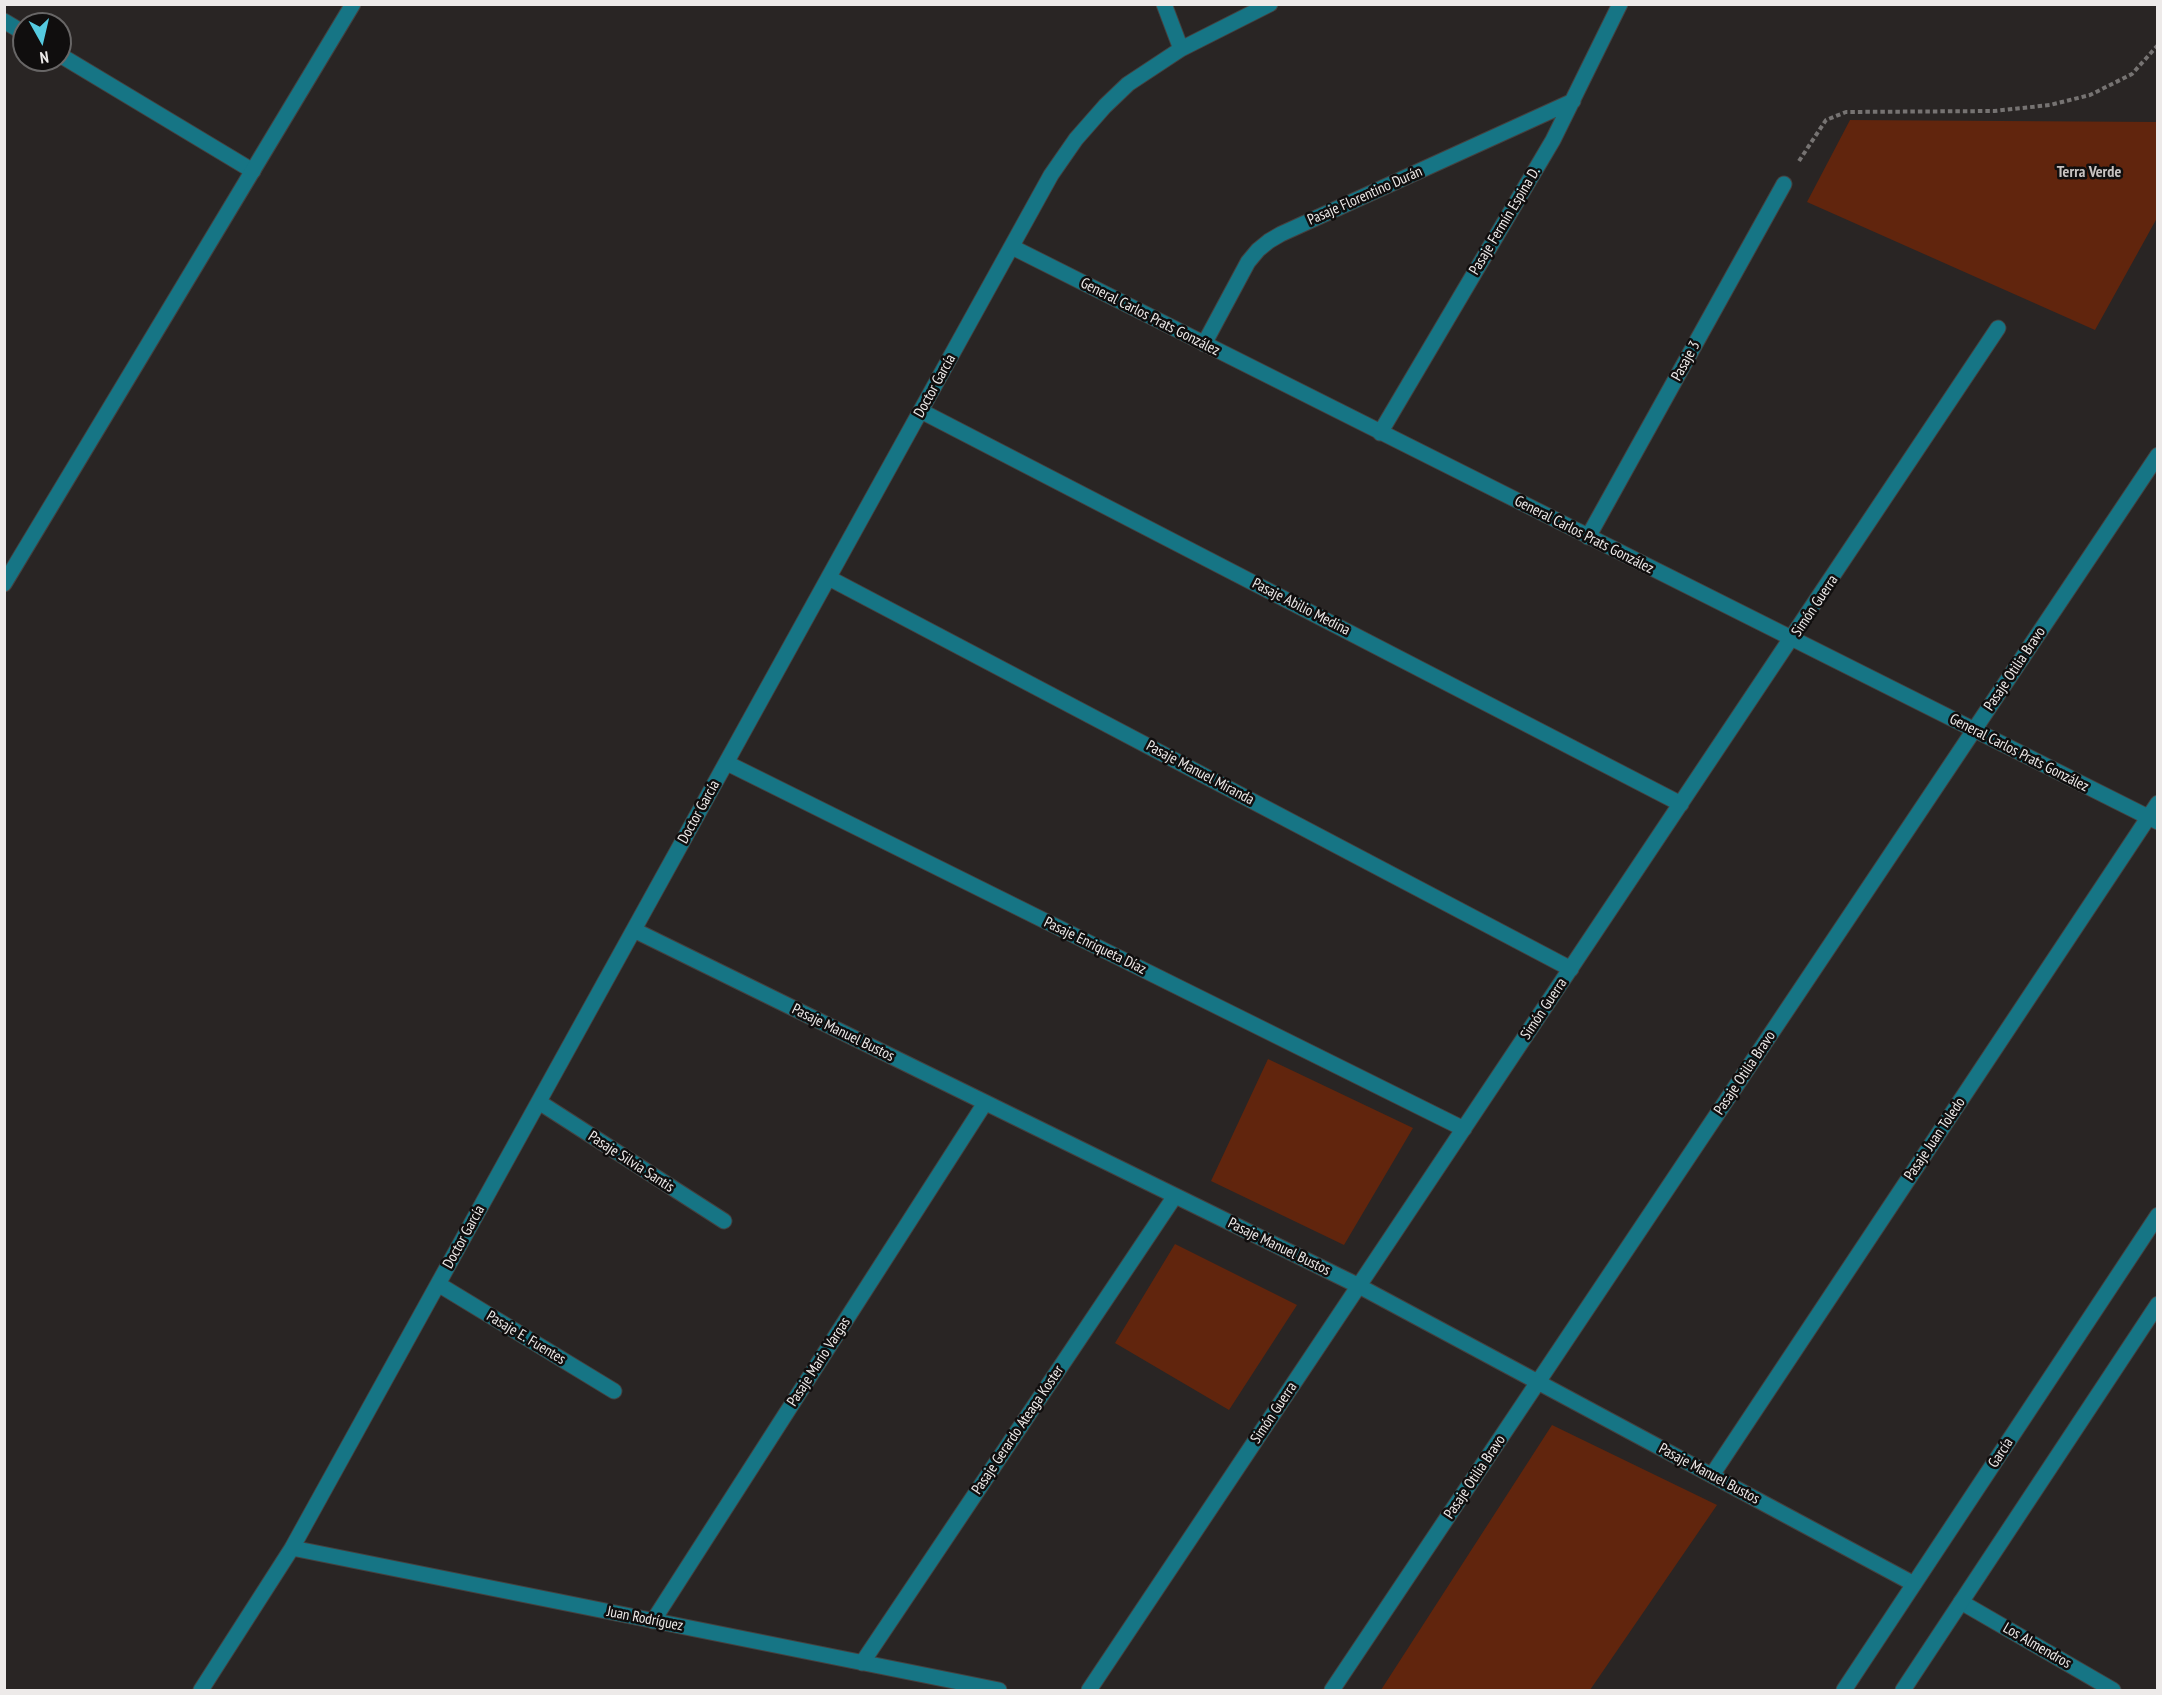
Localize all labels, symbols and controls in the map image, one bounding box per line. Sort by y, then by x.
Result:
north arrow [12,12,72,72]
text: N [39,47,50,68]
district label: Terra Verde [2057,162,2121,182]
street label: Pasaje Florentino Durán [1305,163,1425,229]
street label: Pasaje Fermín Espina D. [1466,164,1544,278]
street label: General Carlos Prats González [1077,274,1223,360]
street label: Pasaje 3 [1668,338,1704,384]
street label: Doctor García [910,351,960,421]
street label: General Carlos Prats González [1511,492,1657,578]
street label: Simón Guerra [1788,572,1842,640]
street label: Pasaje Abilio Medina [1249,575,1353,639]
street label: Pasaje Otilia Bravo [1980,624,2050,714]
street label: General Carlos Prats González [1946,710,2092,796]
street label: Pasaje Manuel Miranda [1143,737,1257,809]
street label: Doctor García [674,777,724,847]
street label: Pasaje Enriqueta Díaz [1041,913,1149,979]
street label: Simón Guerra [1517,975,1571,1043]
street label: Pasaje Manuel Bustos [789,1000,897,1066]
street label: Pasaje Otilia Bravo [1710,1028,1780,1118]
street label: Pasaje Juan Toledo [1901,1094,1969,1184]
street label: Pasaje Silvia Santis [585,1128,677,1196]
street label: Doctor García [439,1202,489,1272]
street label: Pasaje Manuel Bustos [1225,1214,1333,1280]
street label: Pasaje E. Fuentes [483,1307,569,1369]
street label: Pasaje Mario Vargas [784,1314,854,1410]
street label: Pasaje Gerardo Ateaga Koster [968,1362,1068,1498]
street label: Simón Guerra [1247,1379,1301,1447]
street label: Pasaje Otilia Bravo [1440,1432,1510,1522]
street label: García [1985,1435,2017,1471]
street label: Pasaje Manuel Bustos [1655,1440,1763,1508]
street label: Juan Rodríguez [605,1603,685,1635]
street label: Los Almendros [2000,1619,2074,1673]

